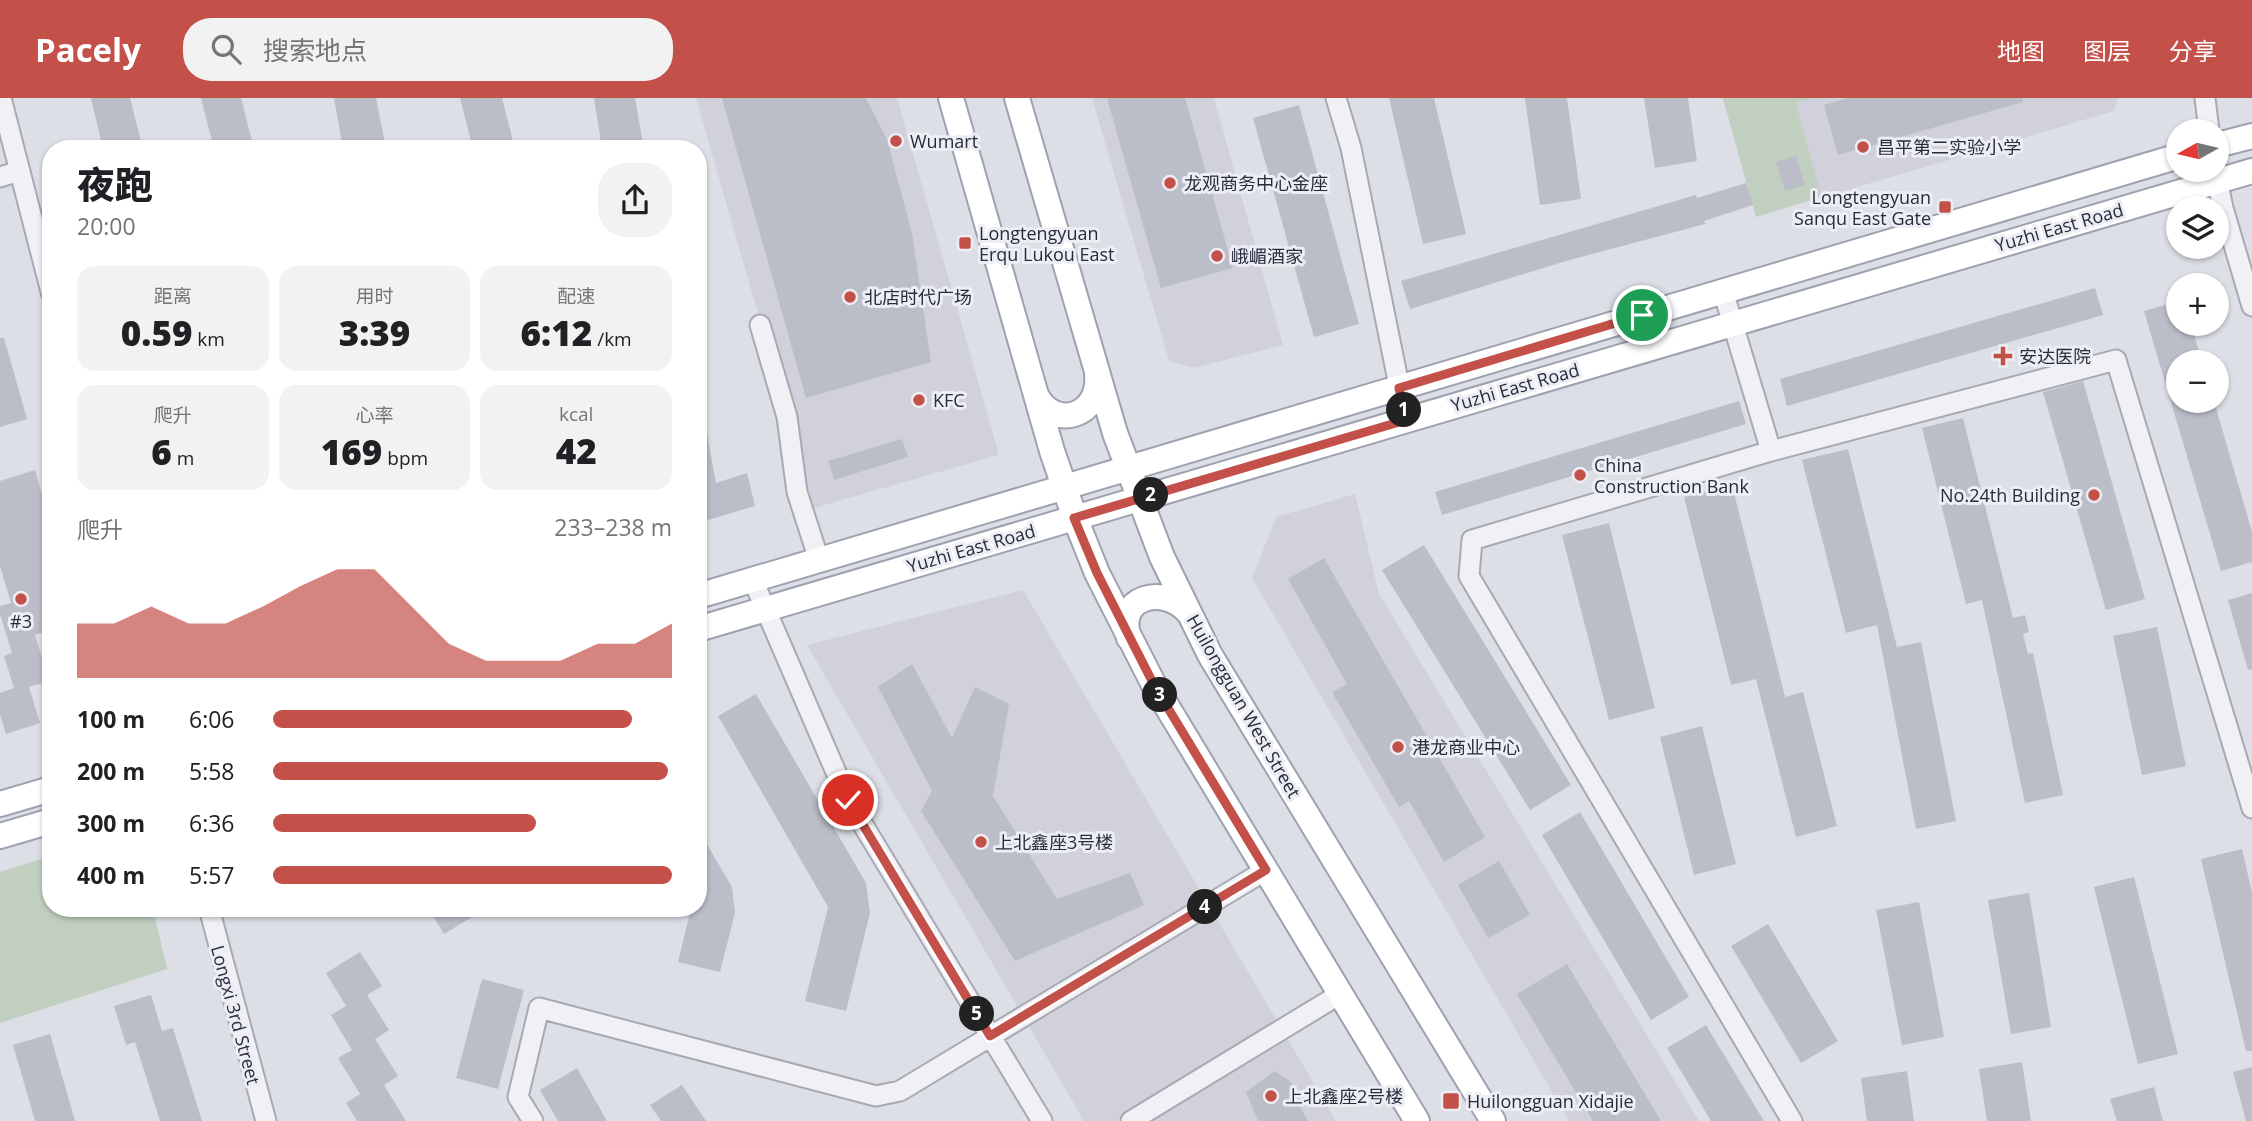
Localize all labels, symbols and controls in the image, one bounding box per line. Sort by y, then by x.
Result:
search box [183,18,673,81]
text: Pacely [35,27,141,72]
icon: search [207,30,245,68]
text: 搜索地点 [263,32,367,68]
text: 地图 [1997,34,2045,67]
text: 图层 [2083,34,2131,67]
text: 分享 [2169,34,2217,67]
north arrow [2166,119,2230,182]
map controls [2166,119,2229,413]
place label: Wumart [910,129,978,153]
marker: Wumart [888,133,904,149]
place label: 昌平第二实验小学 [1877,135,2021,159]
marker: 昌平第二实验小学 [1855,139,1871,155]
text: 夜跑 [77,158,153,210]
button: share [598,163,672,237]
place label: 龙观商务中心金座 [1184,171,1328,195]
marker: 龙观商务中心金座 [1162,175,1178,191]
place label: Longtengyuan Sanqu East Gate [1794,185,1931,230]
button: layers [2166,196,2229,259]
street label: Yuzhi East Road [1992,197,2126,257]
marker: Longtengyuan Sanqu East Gate [1937,199,1953,215]
text: 20:00 [77,210,136,242]
place label: Longtengyuan Erqu Lukou East [979,221,1115,266]
marker: Longtengyuan Erqu Lukou East [957,235,973,251]
place label: 峨嵋酒家 [1231,244,1303,268]
marker: 峨嵋酒家 [1209,248,1225,264]
button: + [2166,273,2229,336]
text: 距离 [154,283,192,309]
text: 用时 [355,283,394,309]
text: 配速 [557,283,595,309]
place label: 北店时代广场 [864,285,972,309]
pin [1612,285,1672,345]
marker: 北店时代广场 [842,289,858,305]
icon: arrive [1623,296,1661,334]
text: 0.59 [121,309,192,356]
text: 3:39 [339,309,410,356]
text: 6:12 [521,309,592,356]
text: km [192,326,225,352]
text: /km [592,326,632,352]
place label: 安达医院 [2019,344,2091,368]
marker: 安达医院 [1993,346,2013,366]
button: − [2166,350,2229,413]
street label: Yuzhi East Road [1448,357,1582,417]
place label: KFC [933,388,965,412]
marker: KFC [911,392,927,408]
pin: 1 [1386,392,1422,428]
text: 1 [1398,396,1409,422]
text: kcal [559,401,593,427]
text: 爬升 [154,402,192,428]
text: 心率 [355,402,394,428]
text: 42 [556,427,597,474]
text: 6 [151,428,172,475]
text: 169 [321,428,382,475]
text: m [172,445,194,471]
text: bpm [382,445,428,471]
place label: China Construction Bank [1594,453,1749,498]
marker: China Construction Bank [1572,467,1588,483]
pin: 2 [1134,478,1168,512]
text: 2 [1145,481,1156,507]
place label: No.24th Building [1940,483,2080,507]
marker: No.24th Building [2086,487,2102,503]
text: 233–238 m [554,511,672,543]
text: 爬升 [77,513,123,545]
street label: Yuzhi East Road [904,518,1038,578]
marker: #3 [13,591,29,607]
place label: #3 [10,609,32,633]
street label: Huilongguan West Street [1182,610,1306,802]
pin: 3 [1142,678,1178,712]
text: 3 [1154,681,1165,707]
text: 100 m [77,703,145,735]
text: 6:06 [189,703,235,735]
place label: 港龙商业中心 [1412,735,1520,759]
marker: 港龙商业中心 [1390,739,1406,755]
text: 200 m [77,755,145,787]
text: 5:58 [189,755,235,787]
pin [818,770,878,830]
icon: check [829,781,867,819]
text: 300 m [77,807,145,839]
text: 6:36 [189,807,235,839]
place label: 上北鑫座3号楼 [995,830,1113,854]
marker: 上北鑫座3号楼 [973,834,989,850]
text: 400 m [77,859,145,891]
text: 5:57 [189,859,235,891]
pin: 4 [1188,890,1222,924]
text: 4 [1199,893,1210,919]
street label: Longxi 3rd Street [206,943,266,1087]
pin: 5 [960,996,995,1032]
text: 5 [971,1000,982,1026]
place label: 上北鑫座2号楼 [1285,1084,1403,1108]
marker: 上北鑫座2号楼 [1263,1088,1279,1104]
place label: Huilongguan Xidajie [1467,1089,1634,1113]
marker: Huilongguan Xidajie [1441,1091,1461,1111]

